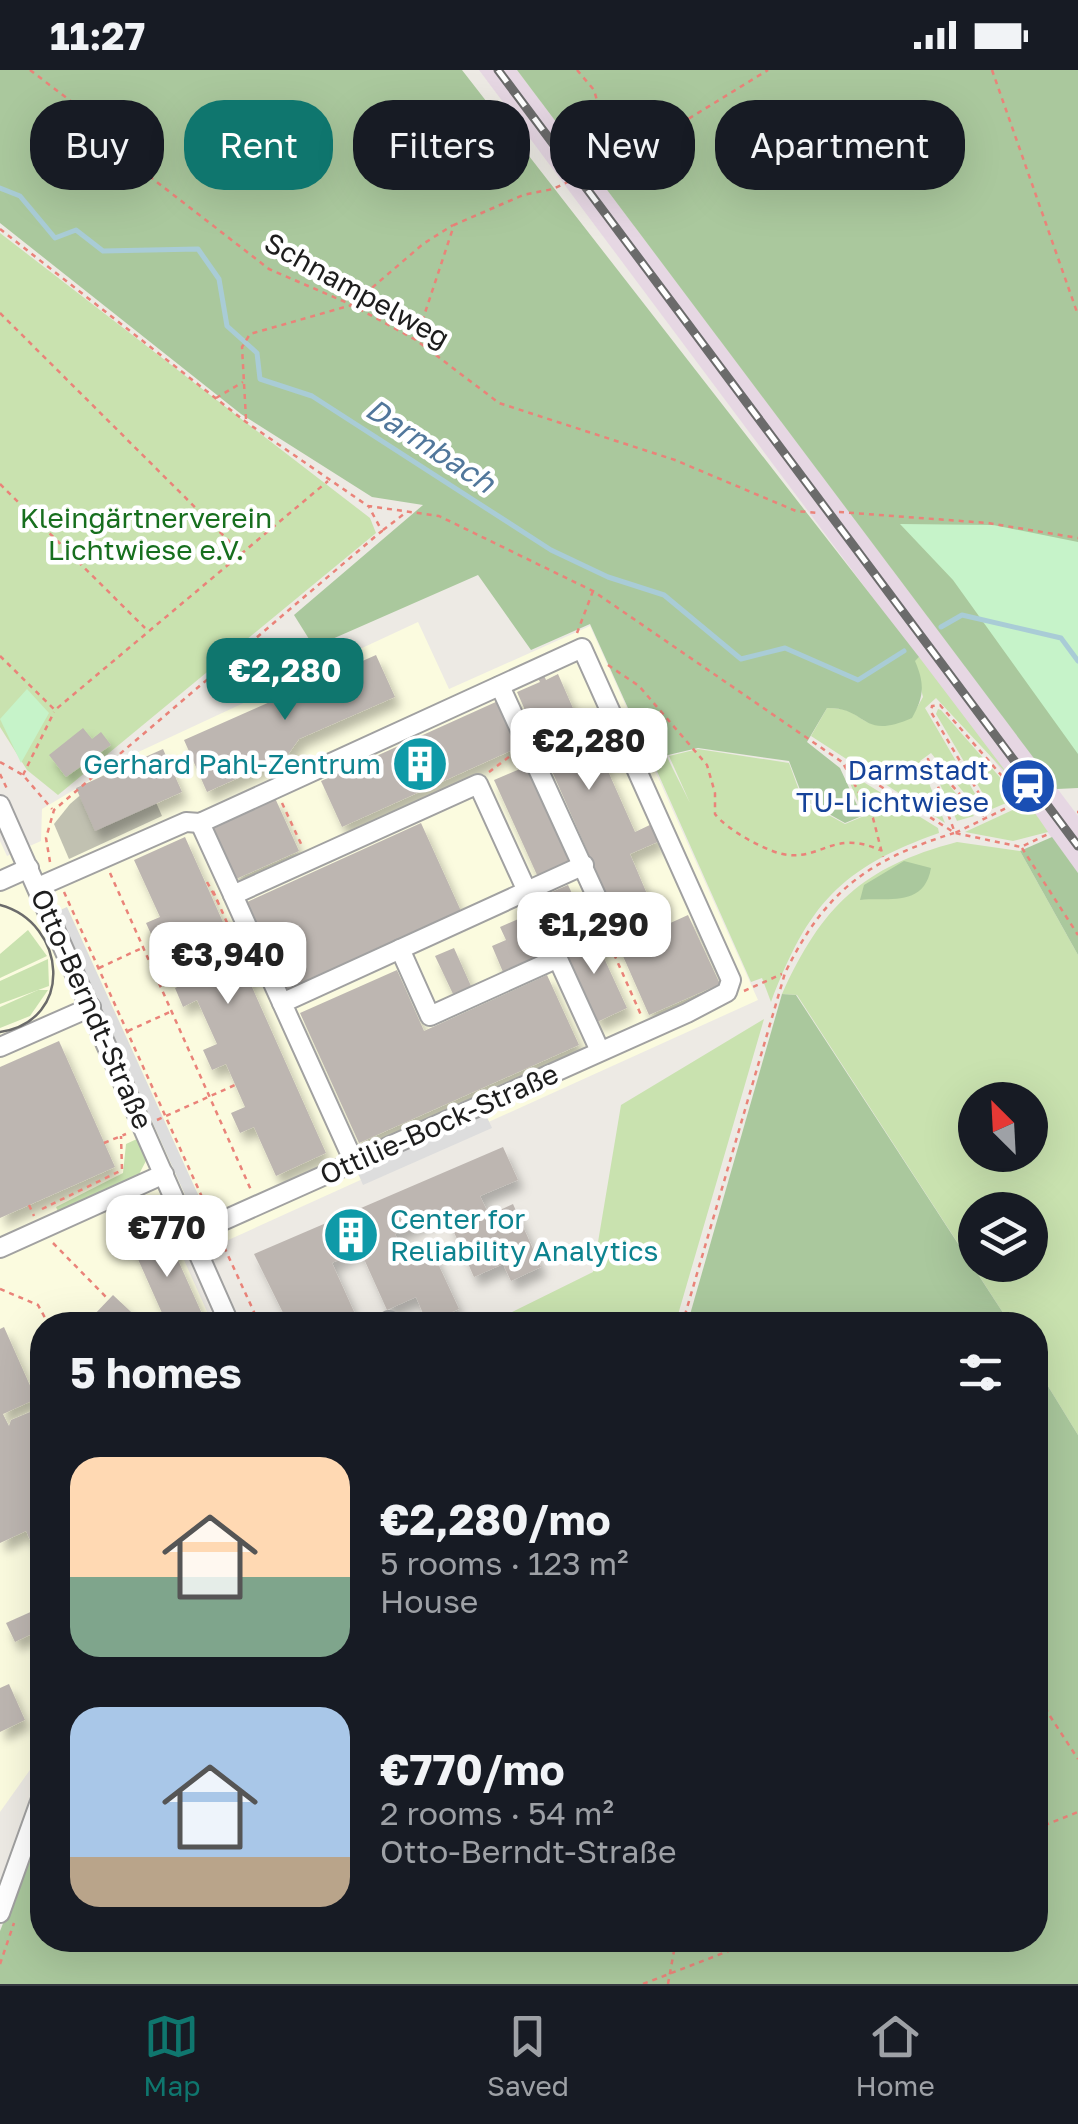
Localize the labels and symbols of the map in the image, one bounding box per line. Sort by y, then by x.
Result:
street label: Schnampelweg [259,225,455,354]
water label: Darmbach [359,390,503,501]
park label: Kleingärtnerverein Lichtwiese e.V. [20,501,272,566]
pin: €2,280 [204,638,366,723]
pin: €2,280 [508,708,670,793]
building icon: Gerhard Pahl-Zentrum [390,734,450,794]
place label: Gerhard Pahl-Zentrum [83,747,381,780]
place label: Darmstadt TU-Lichtwiese [796,753,989,818]
station icon: Darmstadt TU-Lichtwiese [998,756,1058,816]
street label: Otto-Berndt-Straße [25,884,160,1134]
pin: €1,290 [513,892,675,977]
pin: €3,940 [147,922,309,1007]
street label: Ottilie-Bock-Straße [315,1056,563,1191]
north arrow [958,1082,1048,1172]
pin: €770 [108,1195,226,1280]
place label: Center for Reliability Analytics [390,1202,658,1267]
building icon: Center for Reliability Analytics [321,1205,381,1265]

